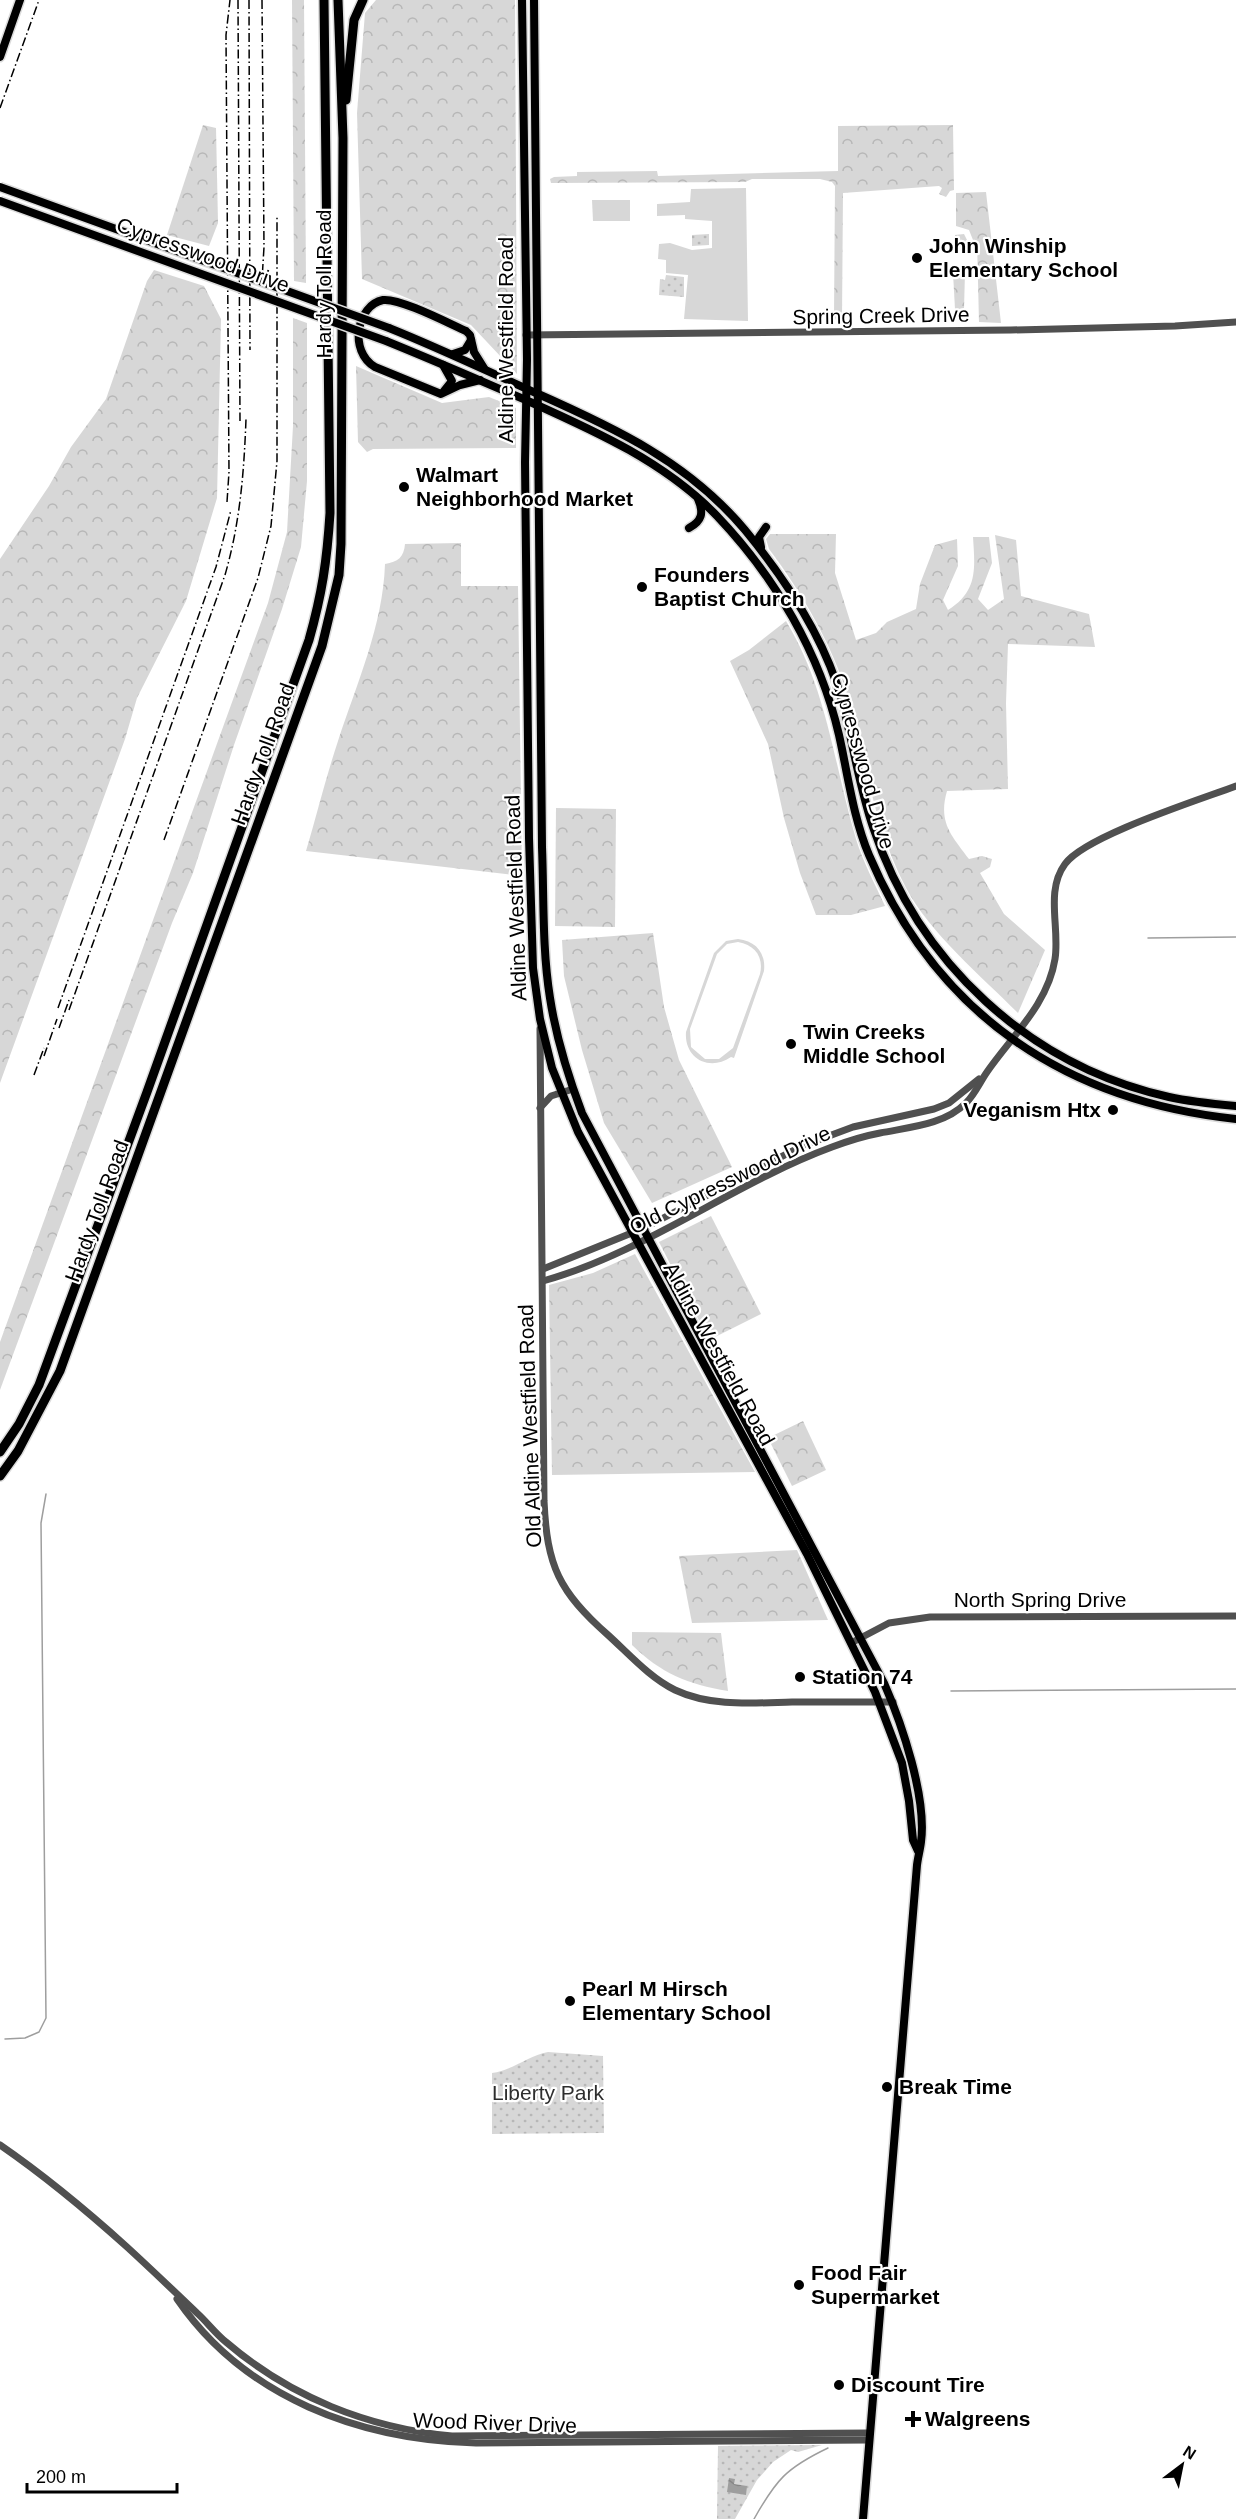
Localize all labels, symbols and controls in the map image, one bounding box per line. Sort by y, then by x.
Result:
street label: Hardy Toll Road [312,209,335,359]
street label: Cypresswood Drive [114,213,293,296]
place label: John Winship Elementary School [929,234,1118,281]
street label: Aldine Westfield Road [494,237,517,443]
marker: John Winship Elementary School [910,251,924,265]
street label: Spring Creek Drive [792,302,970,329]
place label: Walmart Neighborhood Market [416,463,633,510]
marker: Walmart Neighborhood Market [397,480,411,494]
place label: Founders Baptist Church [654,563,805,610]
marker: Founders Baptist Church [635,580,649,594]
street label: Cypresswood Drive [827,670,900,852]
street label: Hardy Toll Road [226,680,299,828]
street label: Aldine Westfield Road [500,795,531,1001]
place label: Twin Creeks Middle School [803,1020,945,1067]
marker: Twin Creeks Middle School [784,1037,798,1051]
place label: Veganism Htx [963,1098,1101,1121]
marker: Veganism Htx [1106,1103,1120,1117]
street label: Old Cypresswood Drive [626,1121,834,1238]
street label: Hardy Toll Road [60,1137,133,1285]
street label: Aldine Westfield Road [659,1258,779,1450]
street label: Old Aldine Westfield Road [514,1304,545,1548]
street label: North Spring Drive [954,1588,1126,1611]
place label: Station 74 [812,1665,913,1688]
marker: Station 74 [793,1670,807,1684]
place label: Pearl M Hirsch Elementary School [582,1977,771,2024]
marker: Pearl M Hirsch Elementary School [563,1994,577,2008]
place label: Break Time [899,2075,1012,2098]
marker: Break Time [880,2080,894,2094]
park label: Liberty Park [492,2081,605,2104]
place label: Food Fair Supermarket [811,2261,939,2308]
marker: Food Fair Supermarket [792,2278,806,2292]
place label: Discount Tire [851,2373,985,2396]
marker: Discount Tire [832,2378,846,2392]
place label: Walgreens [925,2407,1030,2430]
street label: Wood River Drive [413,2408,577,2437]
marker: Walgreens [906,2412,920,2426]
north arrow [1152,2435,1212,2495]
text: N [1180,2442,1199,2463]
scale bar [27,2456,177,2494]
text: 200 m [36,2467,86,2487]

